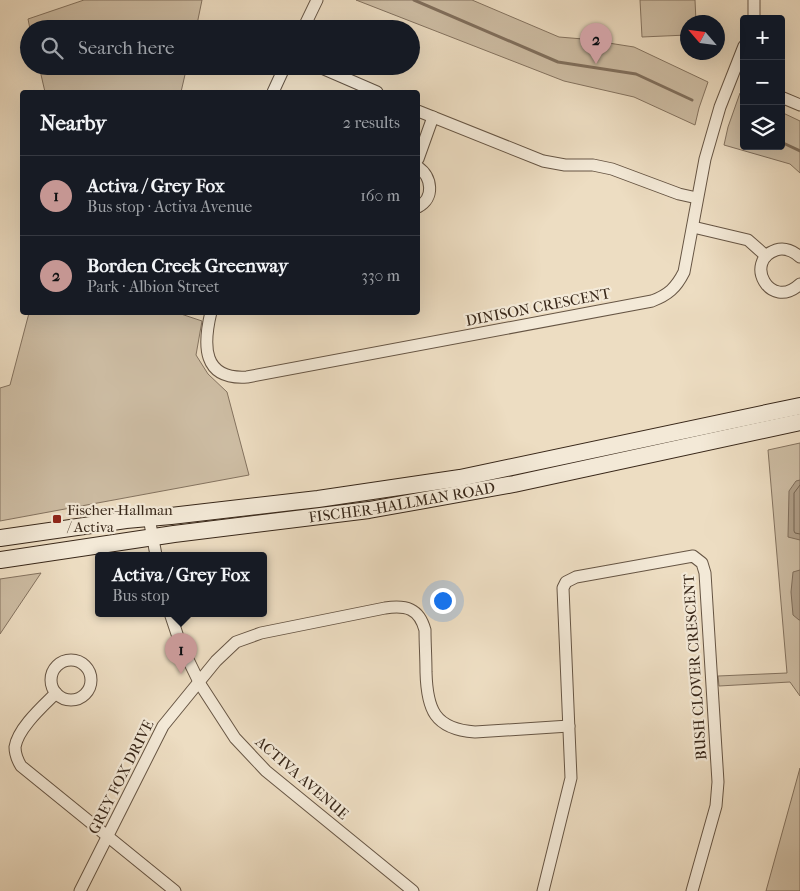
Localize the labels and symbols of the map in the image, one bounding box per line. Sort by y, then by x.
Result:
north arrow [680,15,725,60]
pin: 2 [580,23,612,64]
street label: DINISON CRESCENT [464,284,613,330]
street label: FISCHER-HALLMAN ROAD [308,479,496,526]
place label: Fischer-Hallman / Activa [66,501,173,536]
marker: Fischer-Hallman / Activa [51,513,63,525]
street label: BUSH CLOVER CRESCENT [679,573,710,761]
your location [430,588,456,614]
pin: 1 [165,633,197,674]
street label: GREY FOX DRIVE [84,717,158,837]
street label: ACTIVA AVENUE [251,732,352,823]

